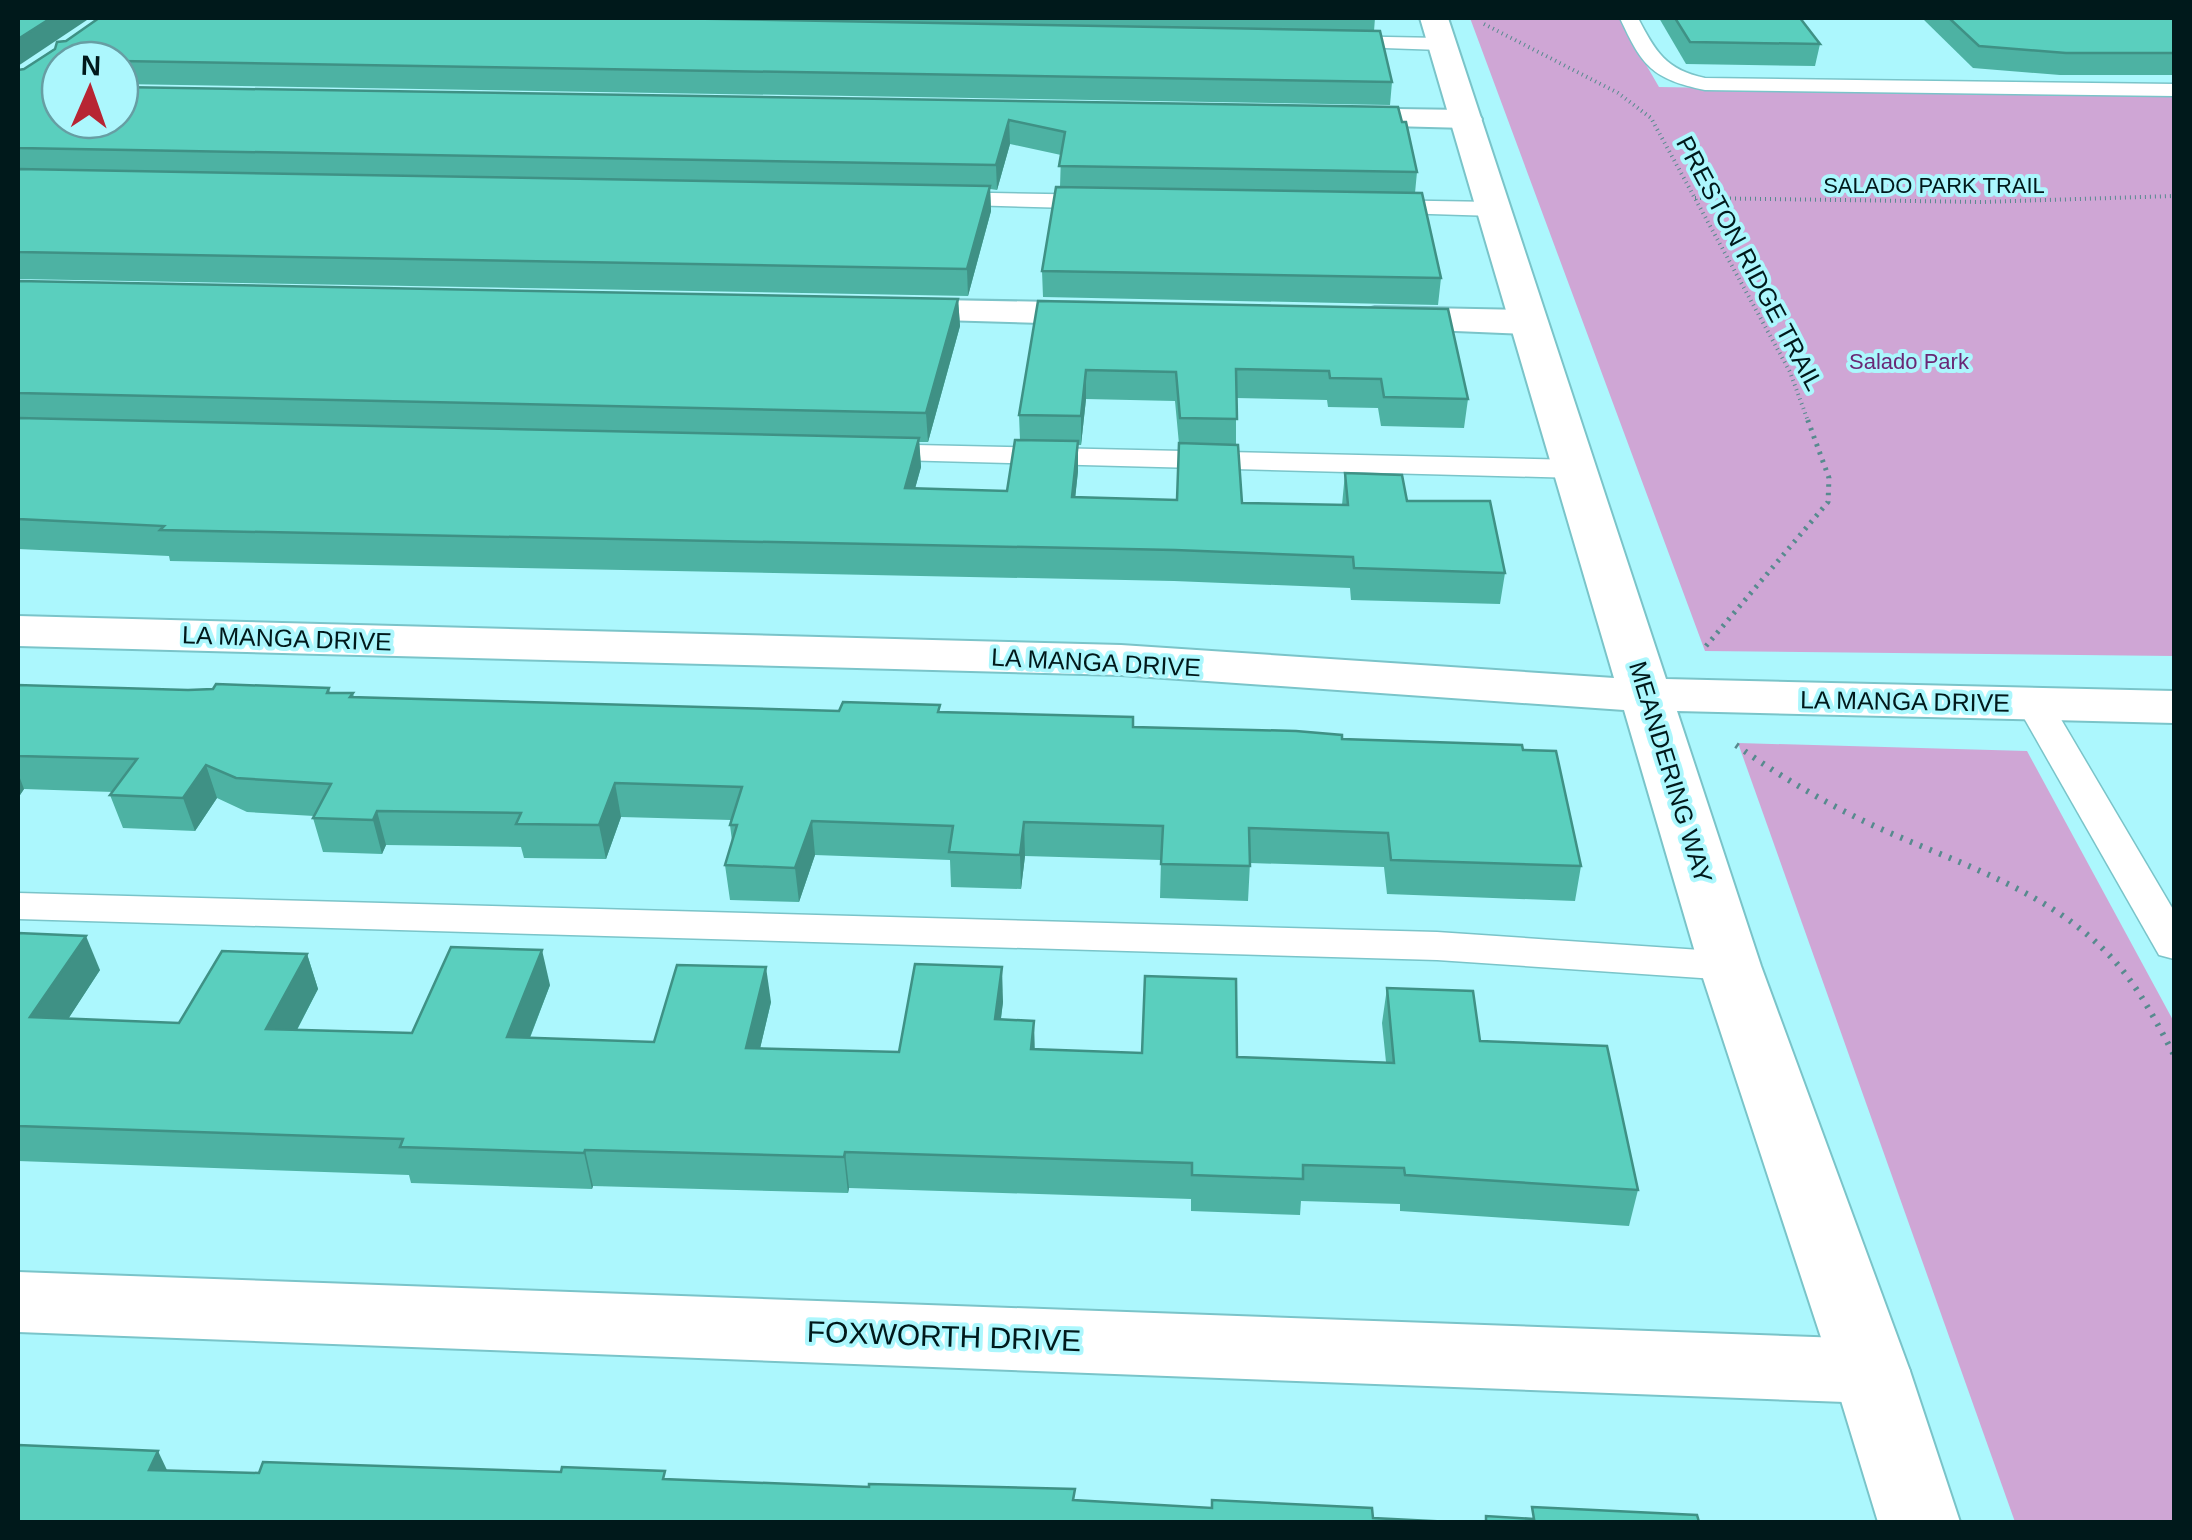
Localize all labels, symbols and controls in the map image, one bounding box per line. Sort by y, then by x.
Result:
north arrow [40,40,140,140]
text: N [80,50,102,81]
street label: PRESTON RIDGE TRAIL [1671,131,1829,395]
street label: SALADO PARK TRAIL [1823,173,2045,198]
park label: Salado Park [1849,349,1970,374]
street label: LA MANGA DRIVE [182,620,392,656]
street label: LA MANGA DRIVE [991,643,1201,681]
street label: MEANDERING WAY [1624,658,1718,887]
street label: LA MANGA DRIVE [1800,685,2010,717]
street label: FOXWORTH DRIVE [806,1315,1082,1357]

